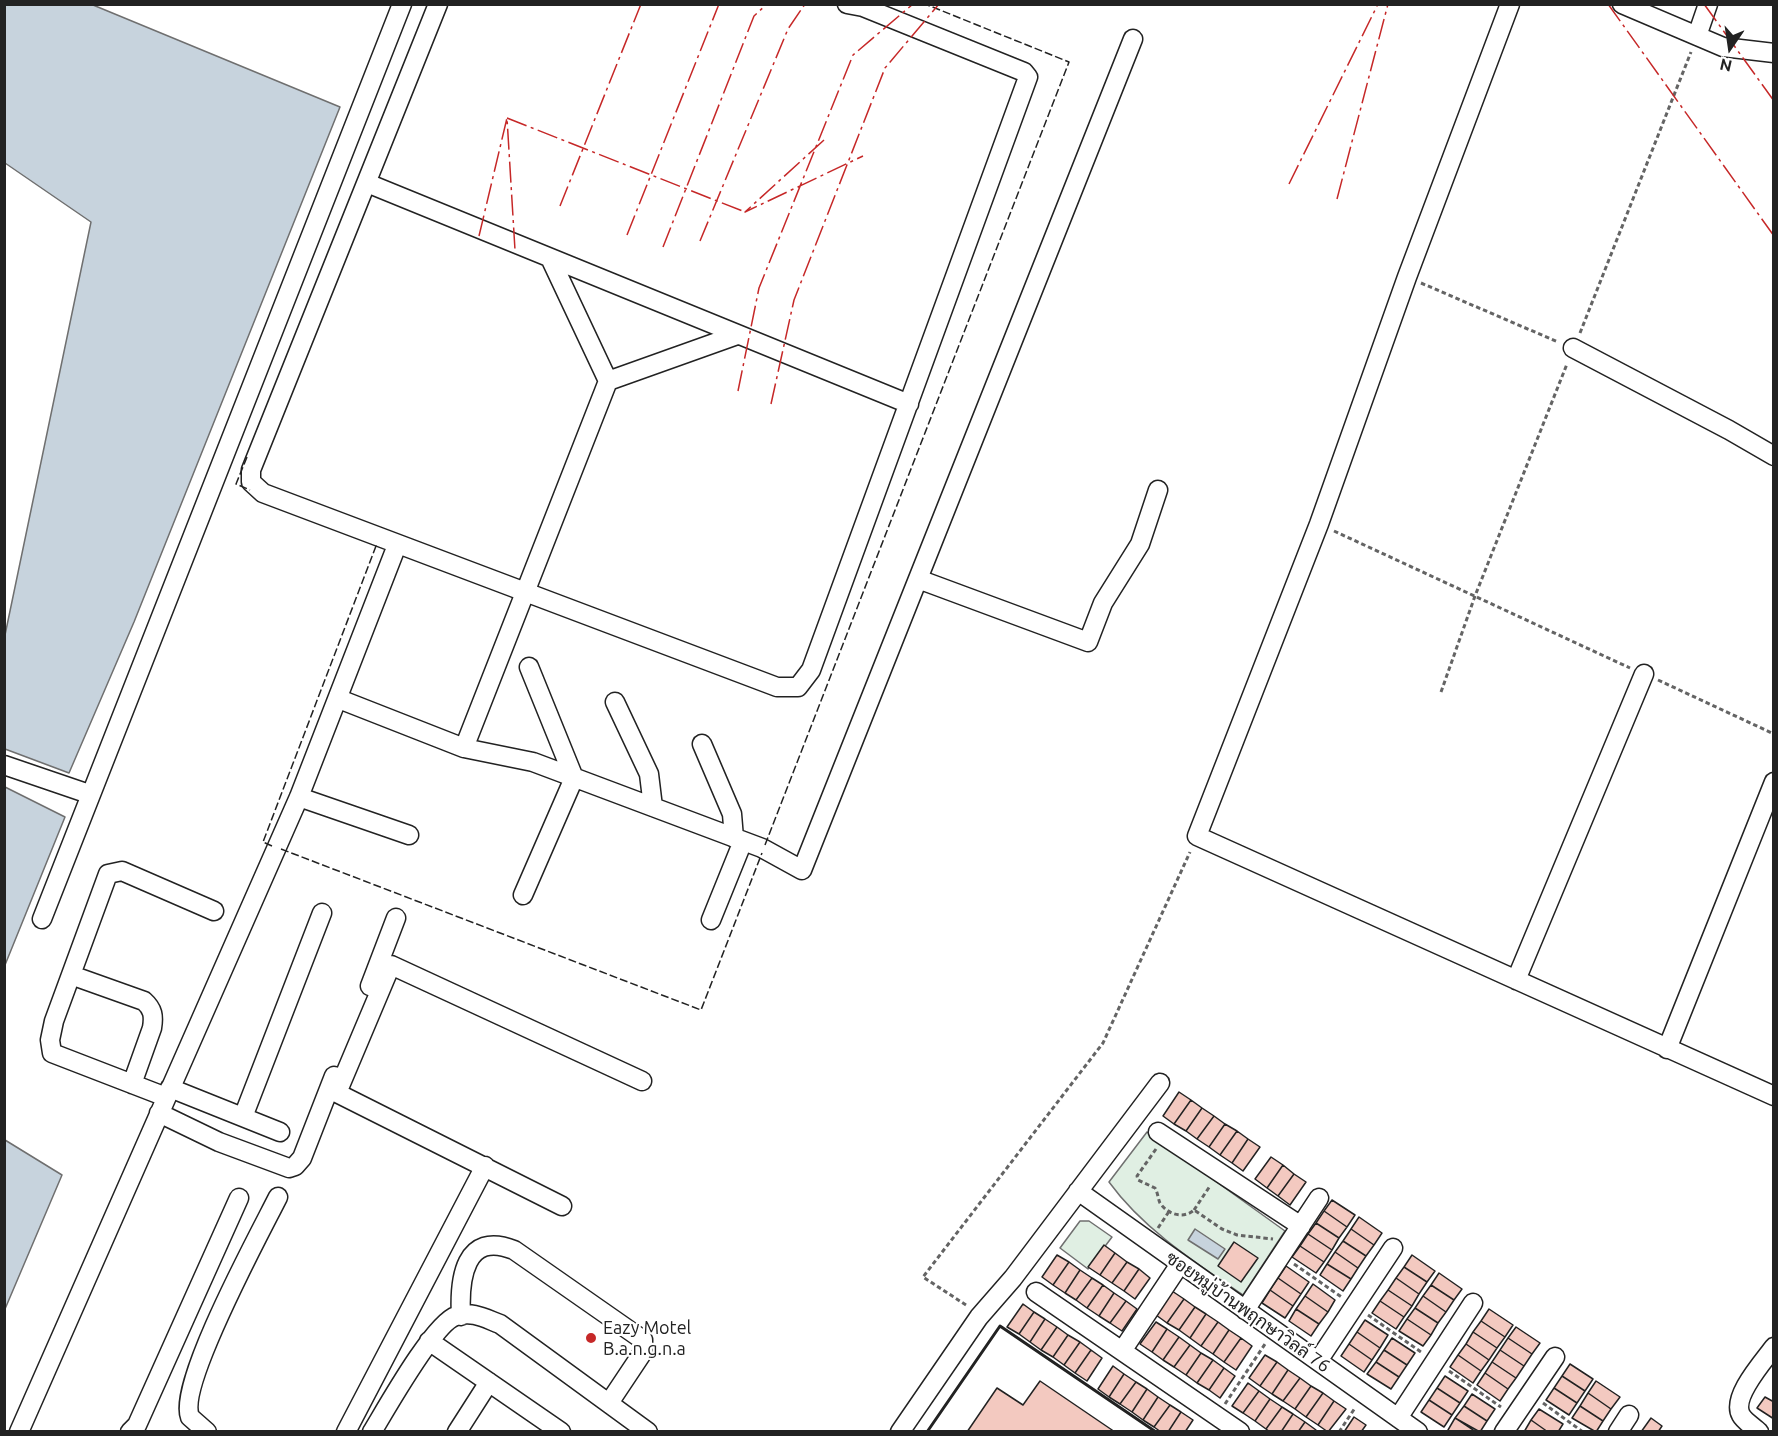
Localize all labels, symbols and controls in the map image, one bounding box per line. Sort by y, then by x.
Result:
north arrow [1700,18,1760,78]
text: N [1718,55,1734,76]
street label: ซอยหมู่บ้านพฤกษาวิลล์ 76 [1162,1247,1334,1377]
place label: Eazy Motel B.a.n.g.n.a [603,1317,691,1360]
marker: Eazy Motel B.a.n.g.n.a [584,1331,598,1345]

